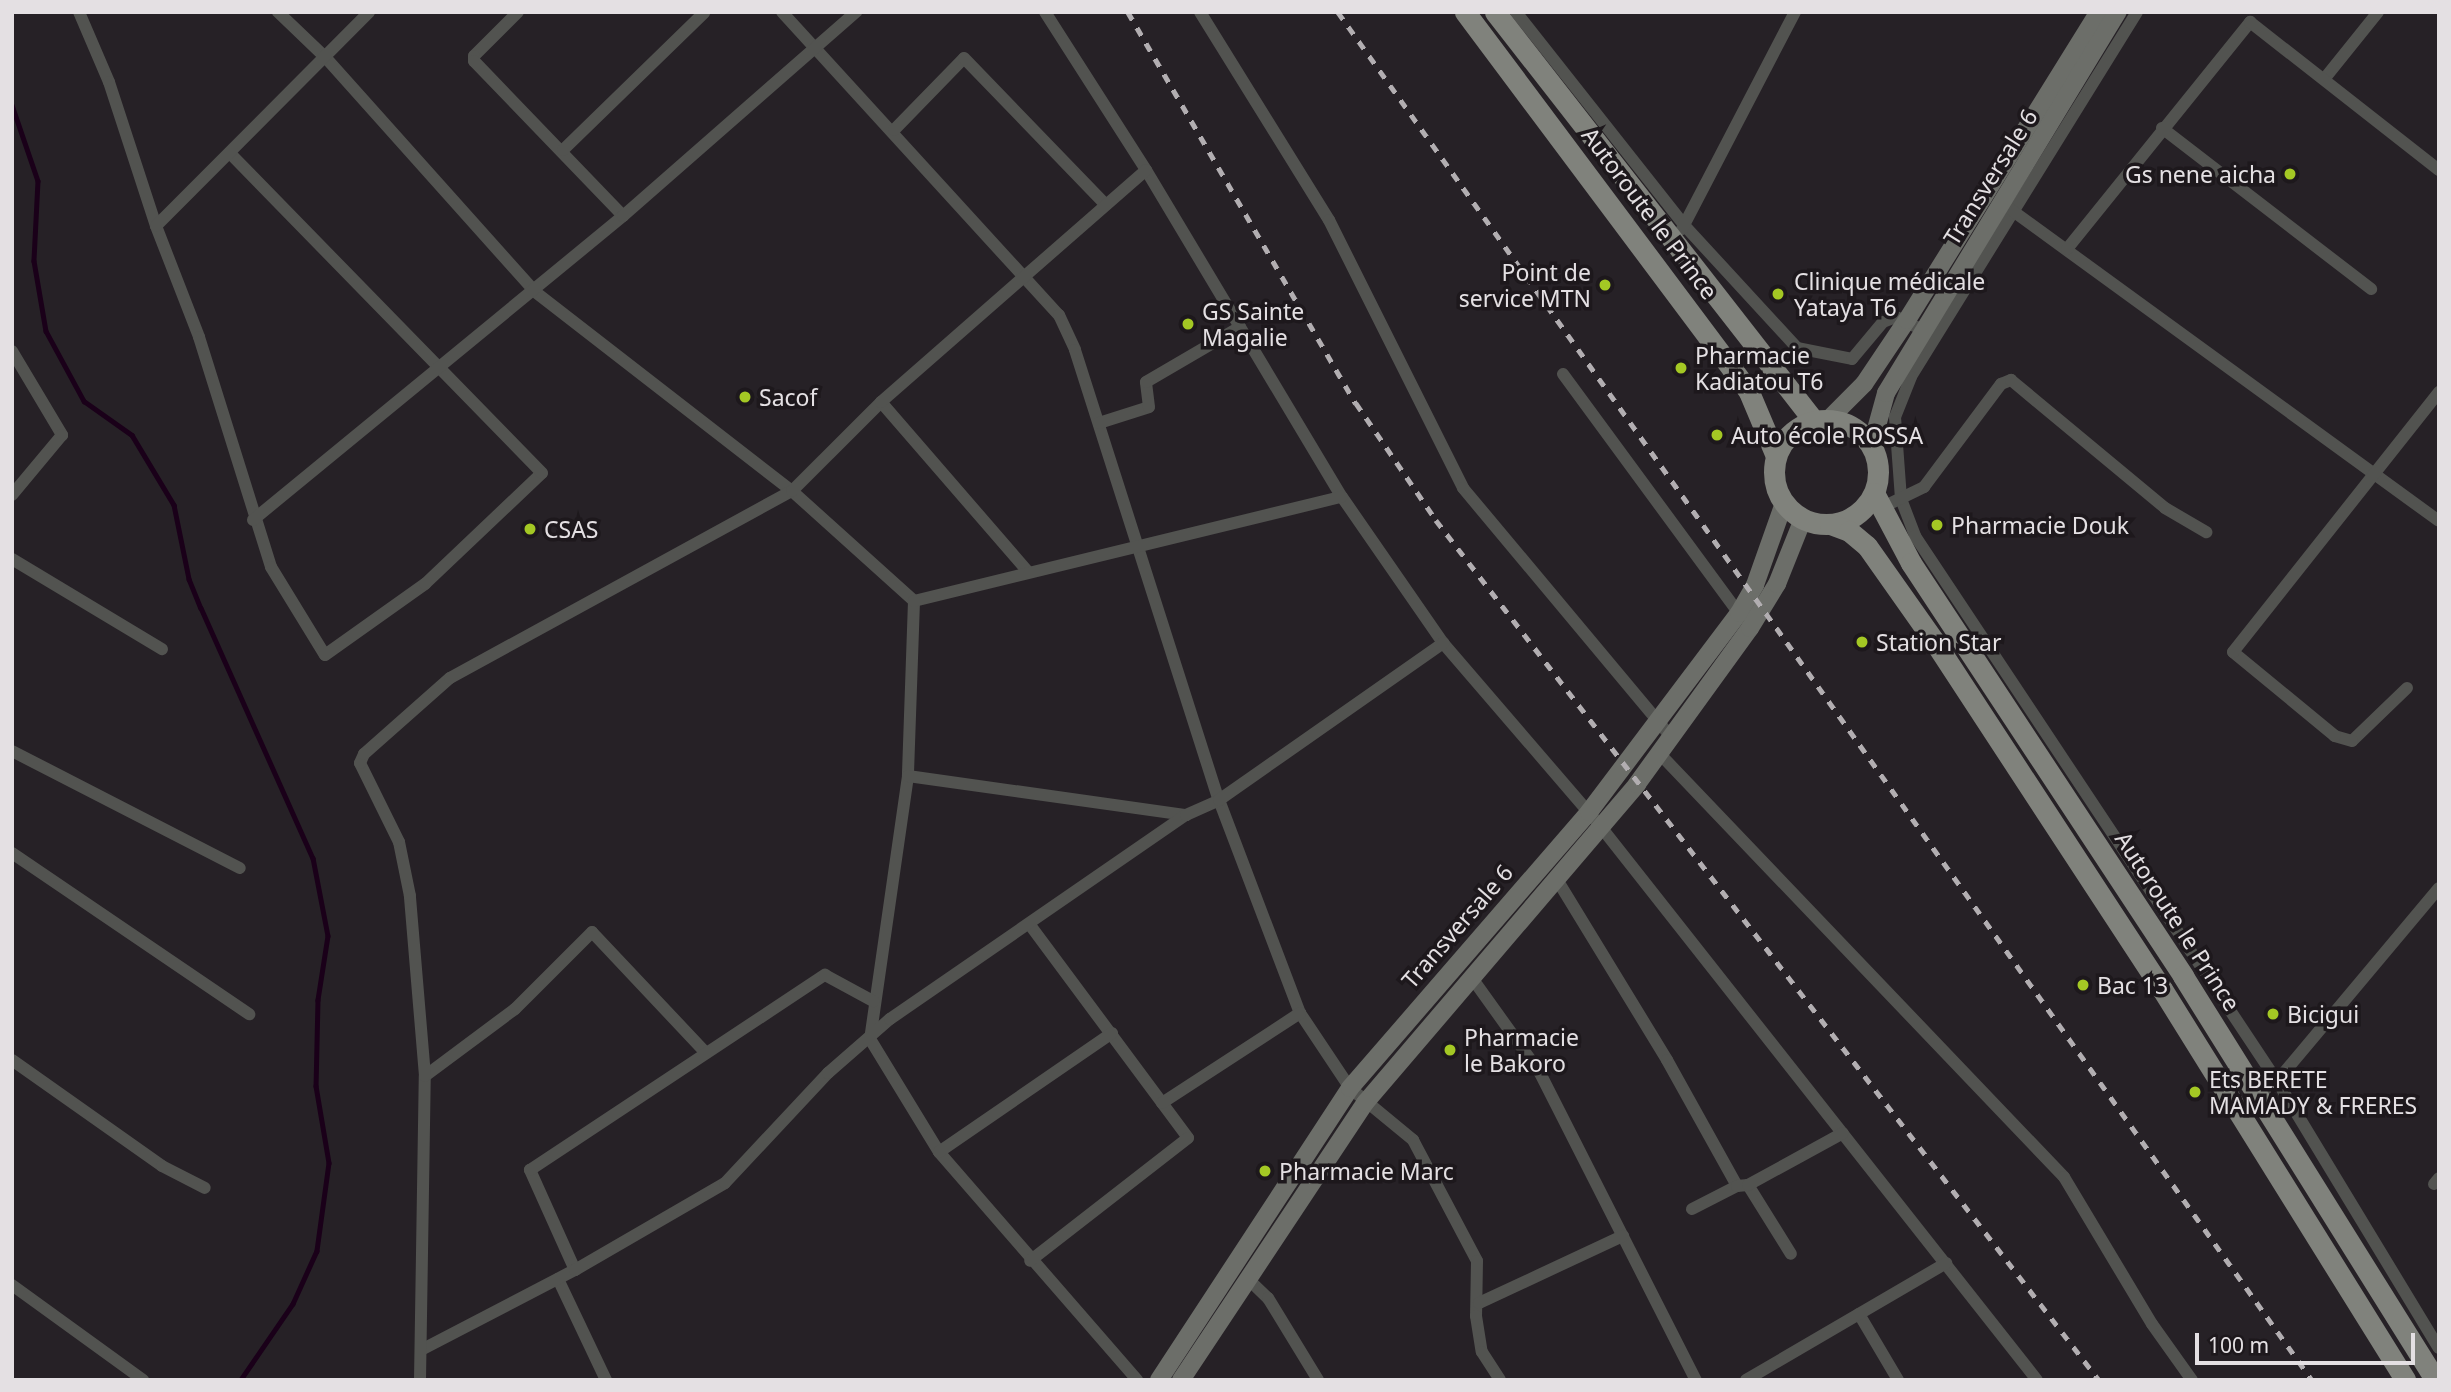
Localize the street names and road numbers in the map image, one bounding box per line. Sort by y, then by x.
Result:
street label: Transversale 6 [1937,104,2043,250]
street label: Autoroute le Prince [1576,122,1724,304]
street label: Autoroute le Prince [2110,826,2246,1016]
street label: Transversale 6 [1396,858,1518,994]

